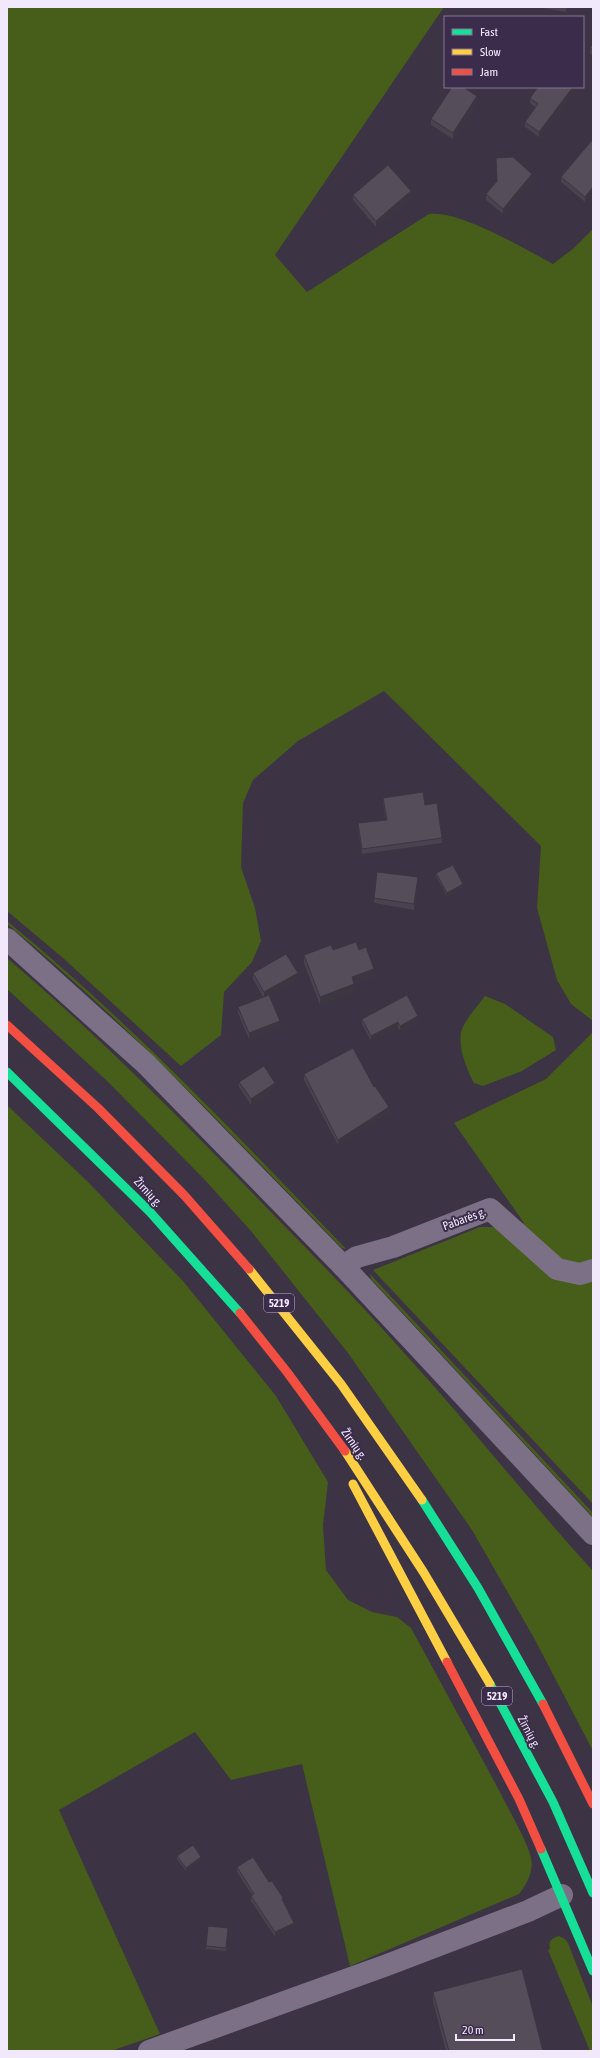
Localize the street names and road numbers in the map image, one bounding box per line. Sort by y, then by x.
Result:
street label: Žirnių g. [131,1174,165,1210]
street label: Pabarės g. [441,1205,487,1233]
road number: 5219 [264,1294,294,1312]
street label: Žirnių g. [338,1426,370,1462]
road number: 5219 [482,1687,512,1705]
street label: Žirnių g. [515,1713,543,1751]

